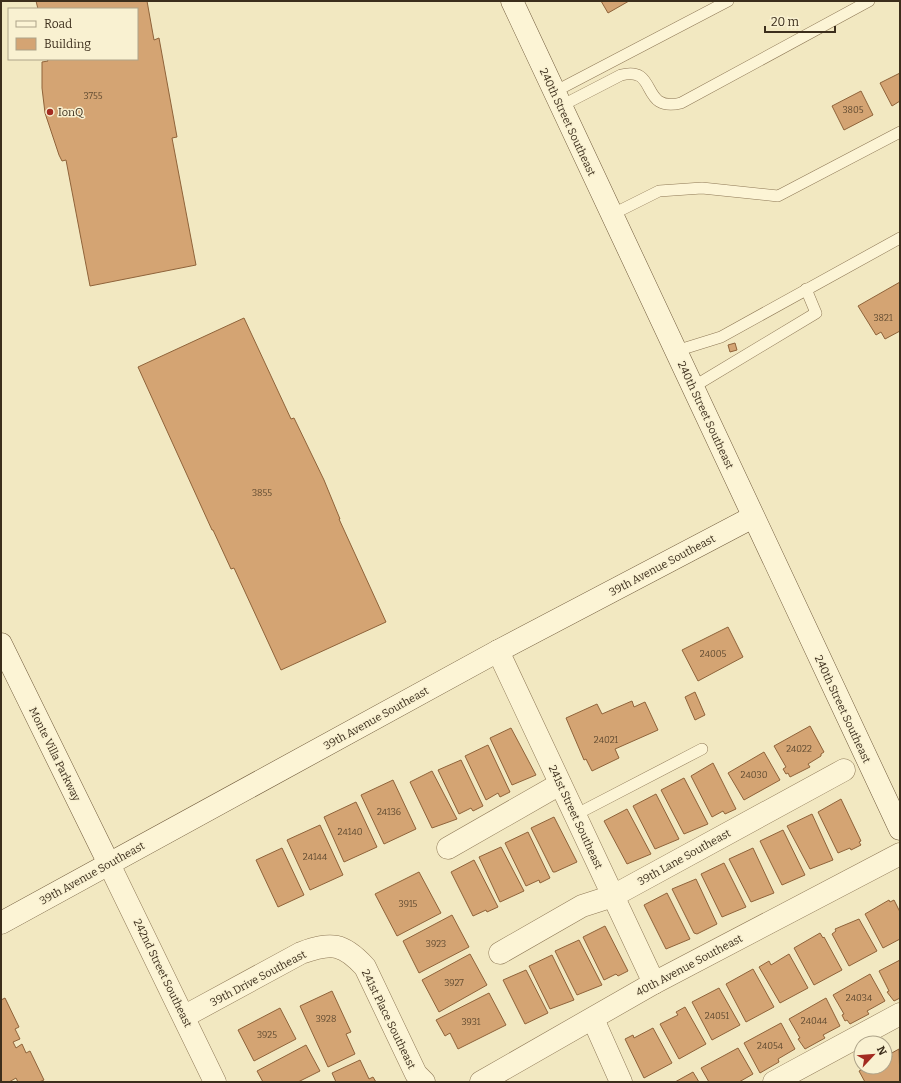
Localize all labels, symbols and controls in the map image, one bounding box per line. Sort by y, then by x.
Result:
legend [8,8,138,60]
scale bar [765,8,835,34]
text: 20 m [771,15,800,29]
text: Road [44,17,72,31]
text: Building [44,37,91,51]
street label: 240th Street Southeast [537,66,598,178]
house number: 3755 [83,91,103,101]
house number: 3805 [842,105,864,115]
place label: IonQ [58,106,84,119]
marker: IonQ [45,107,55,117]
house number: 3821 [873,313,893,323]
street label: 240th Street Southeast [675,359,736,471]
house number: 3855 [252,488,272,498]
street label: 39th Avenue Southeast [607,532,717,599]
house number: 24005 [700,649,726,659]
street label: 240th Street Southeast [812,653,873,765]
street label: 39th Avenue Southeast [321,684,431,753]
street label: Monte Villa Parkway [26,705,83,803]
house number: 24021 [594,735,619,745]
house number: 24022 [786,744,812,754]
street label: 241st Street Southeast [546,763,605,871]
house number: 24030 [741,770,768,780]
house number: 24136 [377,807,401,817]
street label: 39th Lane Southeast [635,826,733,888]
house number: 24140 [338,827,363,837]
street label: 39th Avenue Southeast [37,839,147,908]
house number: 24144 [303,852,328,862]
house number: 3915 [399,899,418,909]
street label: 242nd Street Southeast [131,917,194,1030]
street label: 40th Avenue Southeast [634,932,745,999]
house number: 3923 [426,939,446,949]
street label: 39th Drive Southeast [208,948,308,1009]
street label: 241st Place Southeast [359,967,418,1071]
house number: 3927 [444,978,464,988]
house number: 24034 [846,993,873,1003]
house number: 24051 [705,1011,729,1021]
house number: 3928 [316,1014,336,1024]
house number: 24044 [801,1016,828,1026]
house number: 3931 [461,1017,481,1027]
house number: 3925 [257,1030,277,1040]
north arrow [853,1035,893,1075]
house number: 24054 [757,1041,784,1051]
text: N [874,1044,889,1058]

